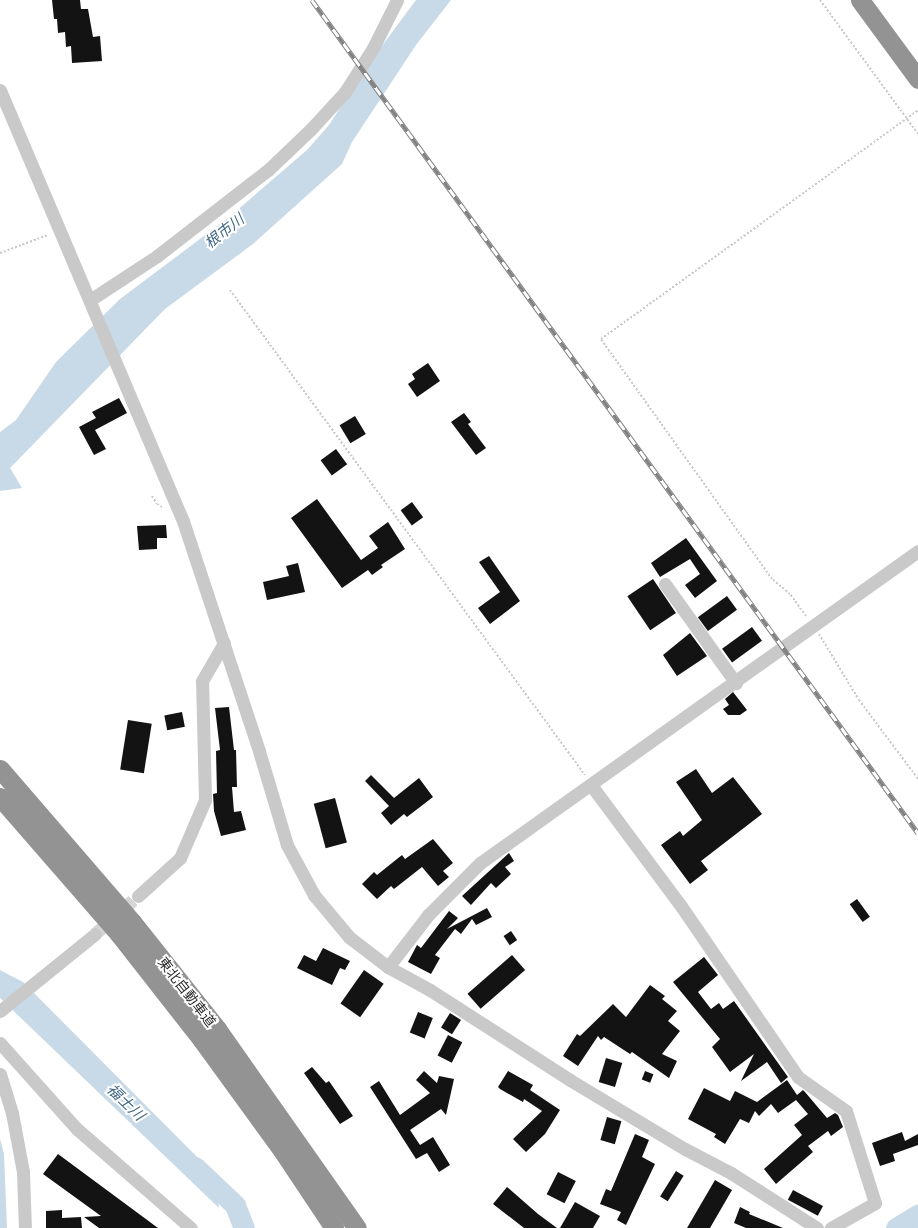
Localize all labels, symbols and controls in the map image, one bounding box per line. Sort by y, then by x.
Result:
water label: 根市川 [201,210,247,252]
street label: 東北自動車道 [155,954,219,1030]
water label: 福士川 [104,1080,148,1124]

